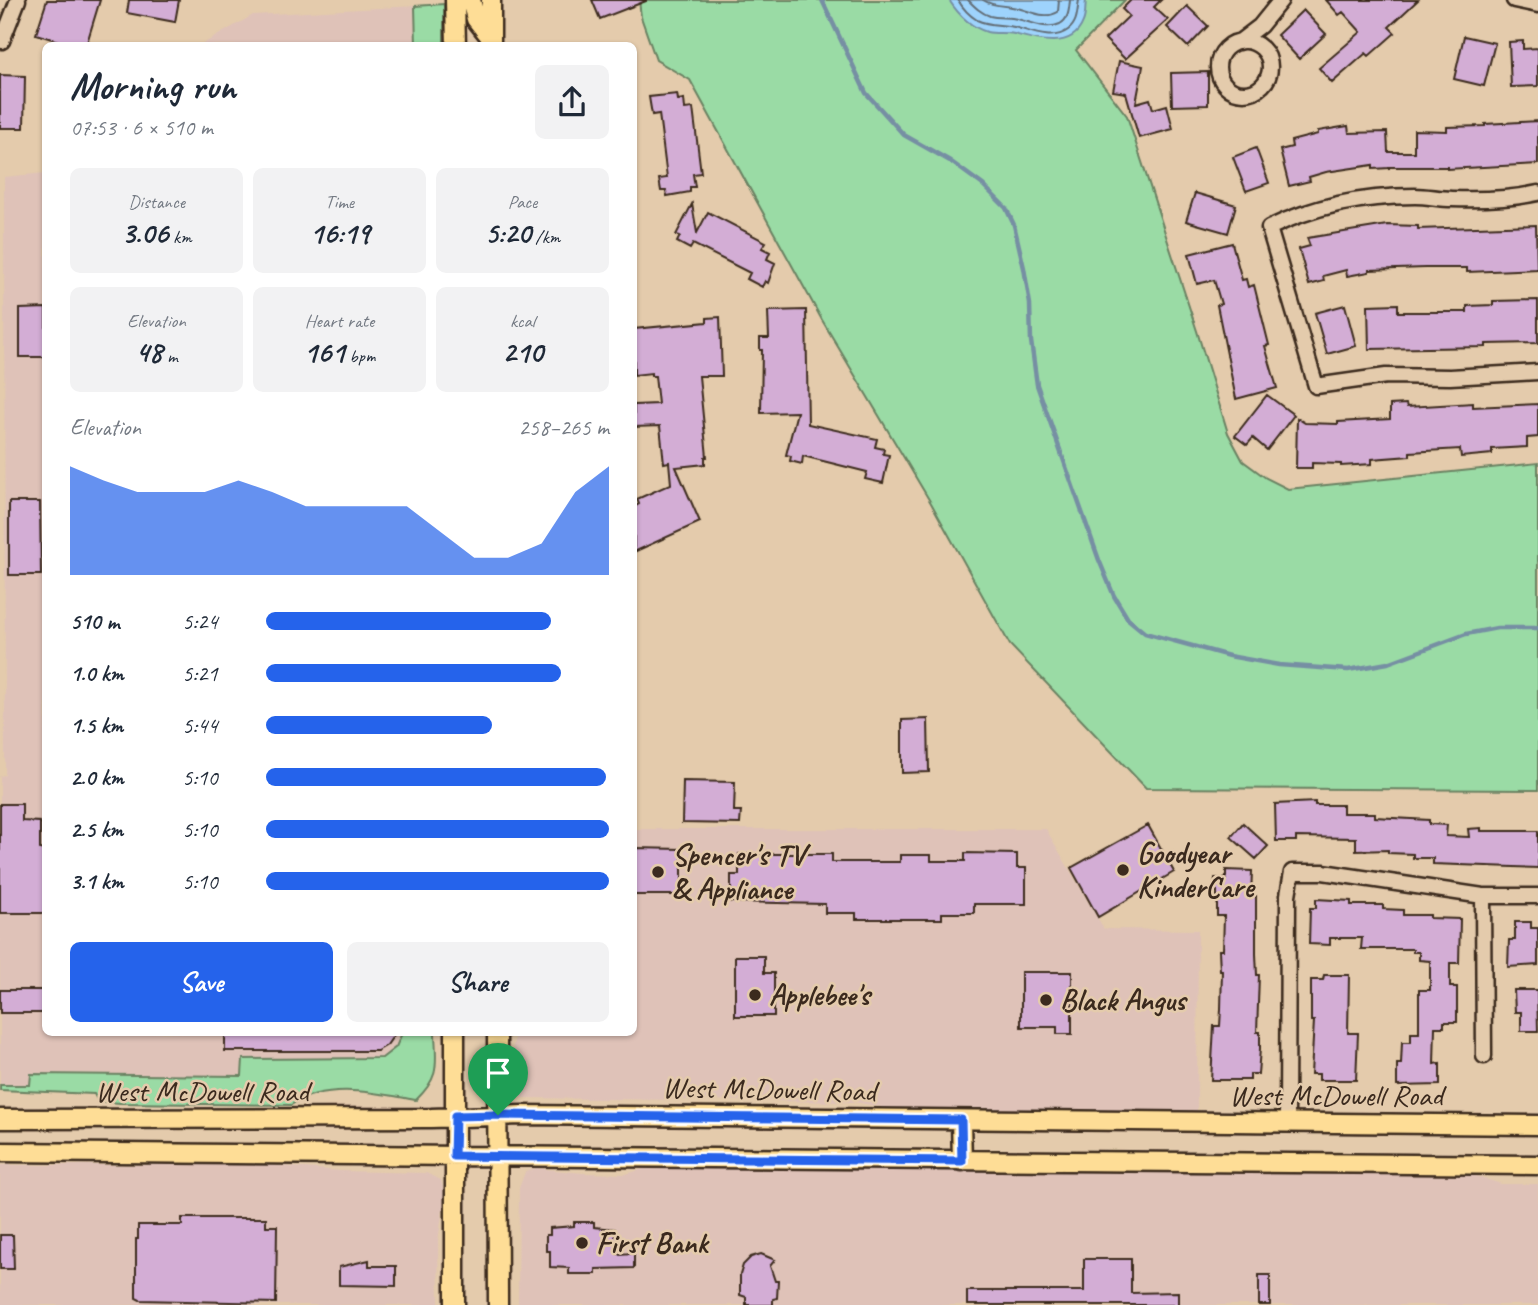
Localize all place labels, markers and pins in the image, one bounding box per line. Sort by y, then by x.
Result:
place label: Goodyear KinderCare [1137,834,1256,906]
place label: Spencer's TV & Appliance [672,836,811,908]
marker: Goodyear KinderCare [1115,862,1131,878]
marker: Spencer's TV & Appliance [650,864,666,880]
place label: Applebee's [769,976,873,1014]
place label: Black Angus [1060,981,1189,1019]
marker: Applebee's [747,987,763,1003]
marker: Black Angus [1038,992,1054,1008]
pin [468,1043,528,1115]
place label: First Bank [596,1224,710,1262]
marker: First Bank [574,1235,590,1251]

